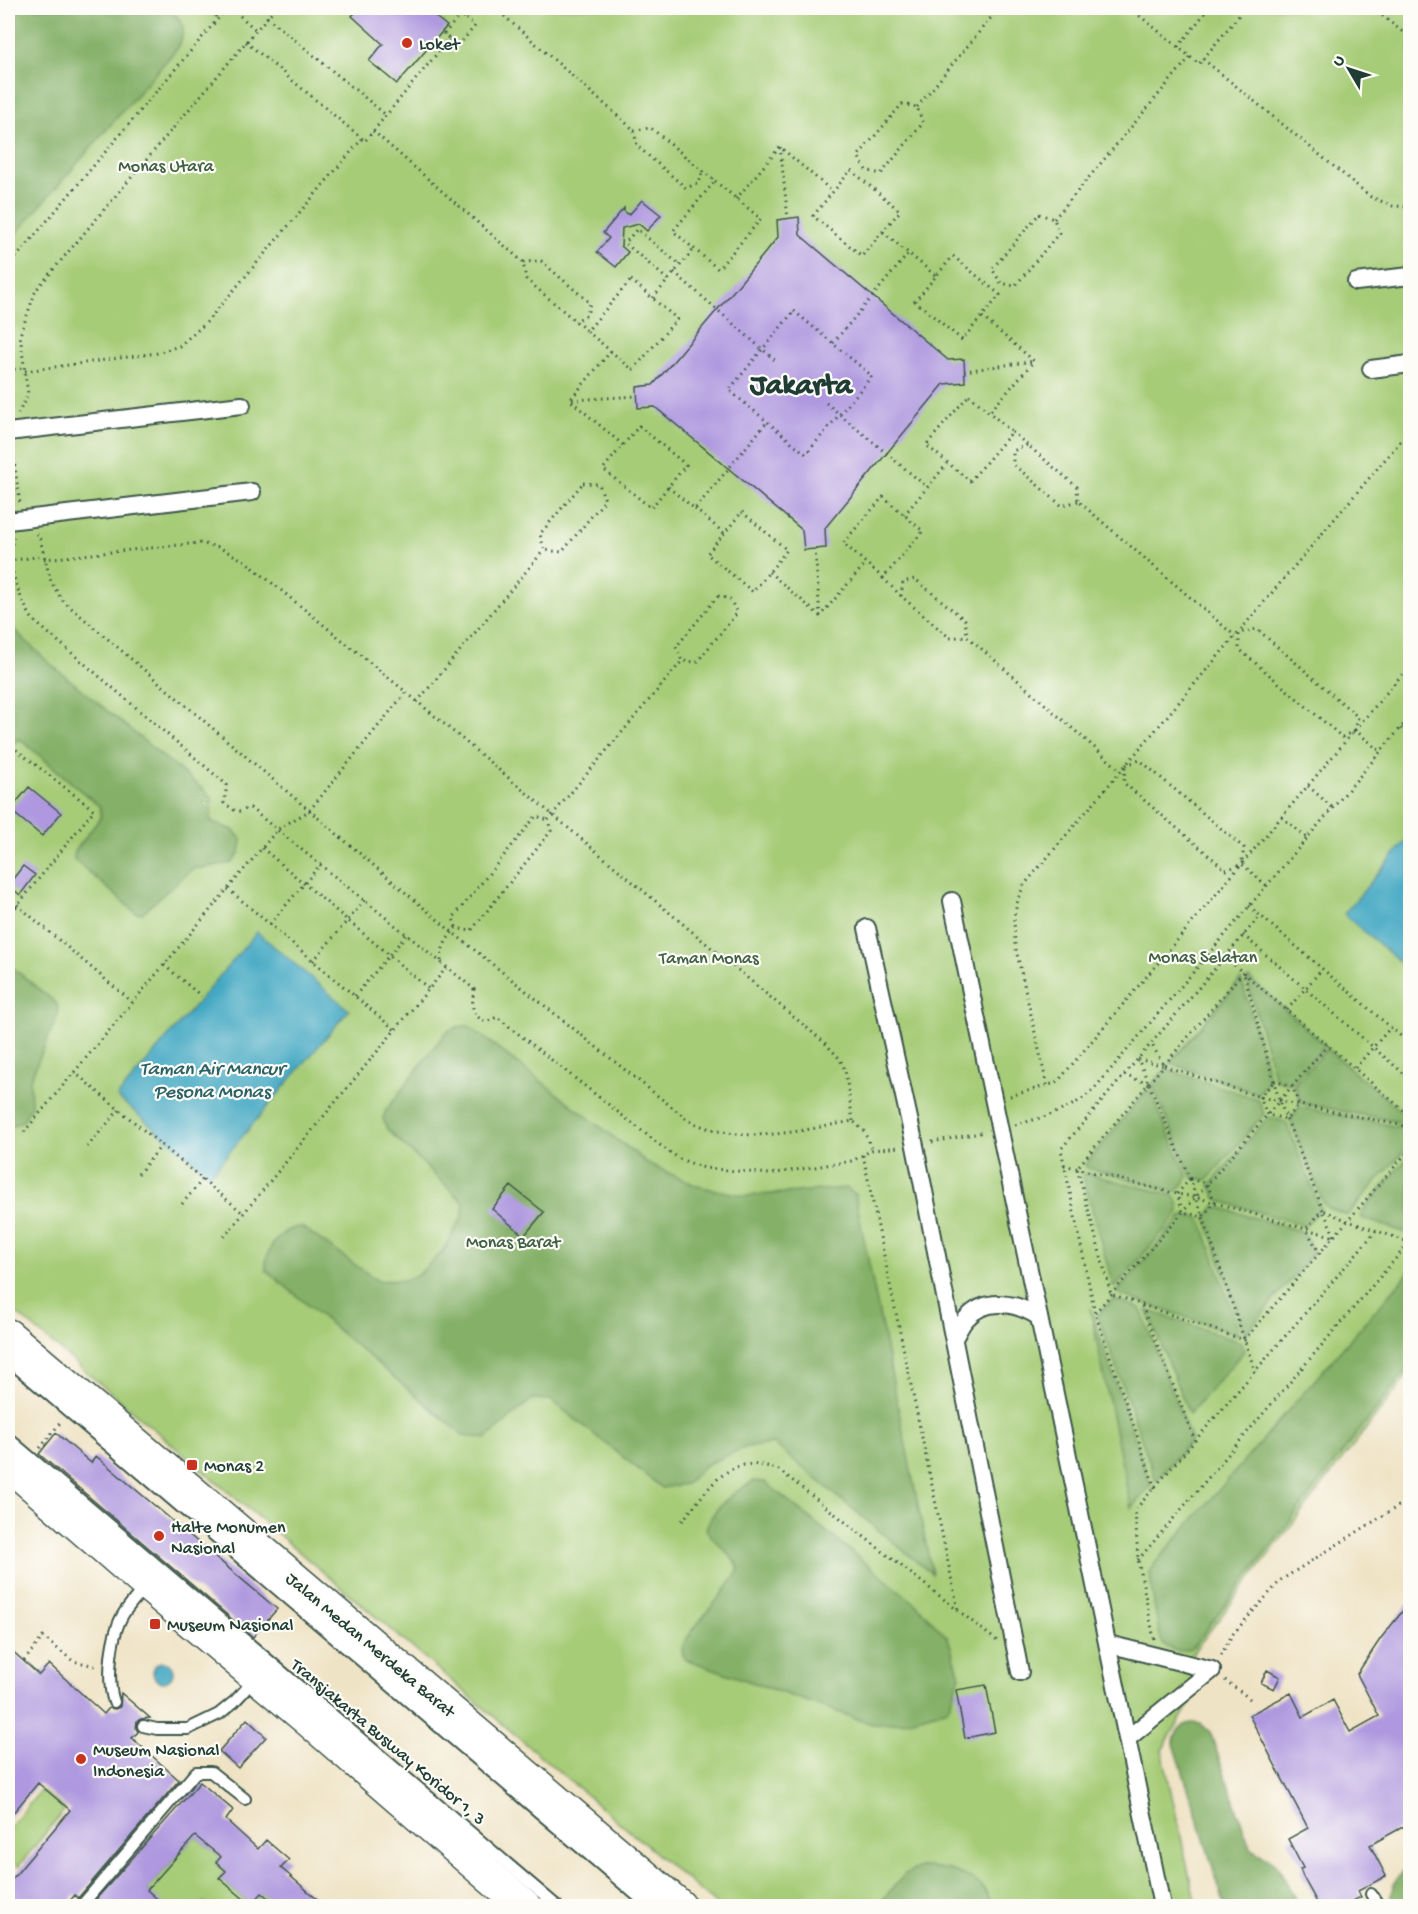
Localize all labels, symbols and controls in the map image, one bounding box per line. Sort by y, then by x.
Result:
place label: Loket [419,35,461,56]
marker: Loket [400,36,414,50]
north arrow [1319,39,1379,99]
text: U [1330,52,1351,71]
park label: Monas Utara [118,157,215,178]
district label: Jakarta [749,370,853,405]
park label: Monas Selatan [1149,948,1258,969]
park label: Taman Monas [658,949,760,970]
water label: Taman Air Mancur Pesona Monas [140,1059,288,1105]
park label: Monas Barat [466,1233,562,1254]
place label: Monas 2 [204,1457,264,1478]
marker: Monas 2 [185,1458,199,1472]
place label: Halte Monumen Nasional [171,1518,286,1560]
marker: Halte Monumen Nasional [152,1529,166,1543]
street label: Jalan Medan Merdeka Barat [280,1569,460,1724]
place label: Museum Nasional [167,1616,294,1637]
marker: Museum Nasional [148,1617,162,1631]
street label: Transjakarta Busway Koridor 1, 3 [285,1655,489,1831]
place label: Museum Nasional Indonesia [93,1741,220,1783]
marker: Museum Nasional Indonesia [74,1752,88,1766]

